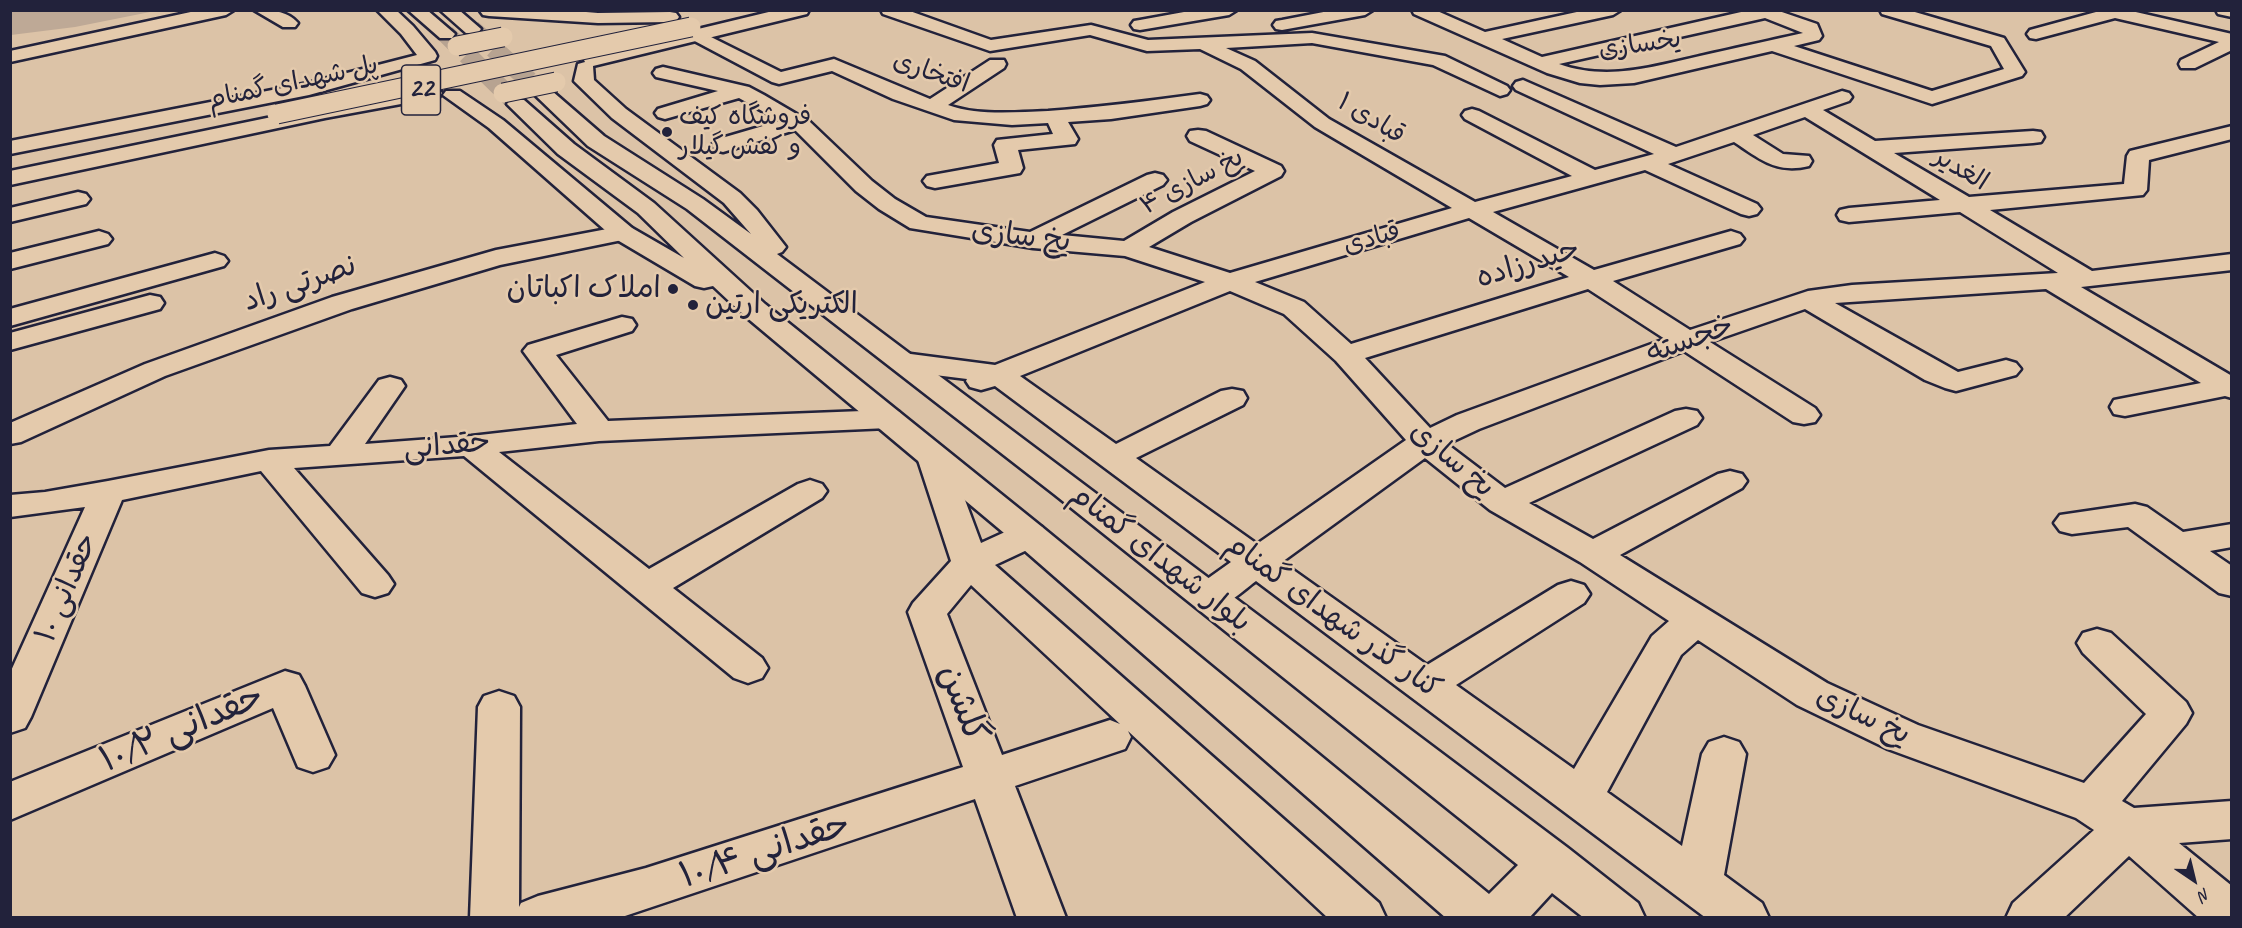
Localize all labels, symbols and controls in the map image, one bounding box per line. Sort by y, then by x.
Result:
street label: یخسازی [1597,24,1683,66]
street label: افتخاری [889,45,973,101]
street label: پل شهدای گمنام [205,50,381,116]
road number: 22 [402,65,440,115]
street label: قبادی ۱ [1331,87,1411,151]
place label: فروشگاه کیف و کفش گیلار [679,101,811,162]
marker: فروشگاه کیف و کفش گیلار [660,125,674,139]
street label: یخ سازی ۴ [1135,142,1249,222]
street label: الغدیر [1928,142,1994,198]
street label: یخ سازی [969,213,1073,261]
street label: قبادی [1340,216,1404,262]
street label: حیدرزاده [1472,231,1584,297]
street label: نصرتی راد [239,248,361,320]
place label: املاک اکباتان [507,271,661,307]
marker: املاک اکباتان [666,282,680,296]
place label: الکتریکی ارتین [705,287,858,323]
marker: الکتریکی ارتین [686,298,700,312]
street label: خجسته [1642,308,1738,372]
street label: یخ سازی [1402,414,1502,506]
street label: حقدانی [402,424,492,468]
street label: بلوار شهدای گمنام [1062,477,1258,641]
street label: کنار گذر شهدای گمنام [1218,527,1448,707]
street label: حقدانی ۱۰ [28,528,106,648]
street label: گلشن [927,659,997,749]
street label: حقدانی ۱۰/۲ [93,675,271,783]
street label: یخ سازی [1810,679,1916,753]
street label: حقدانی ۱۰/۴ [674,803,856,899]
north arrow [2164,850,2224,910]
text: N [2195,884,2214,906]

